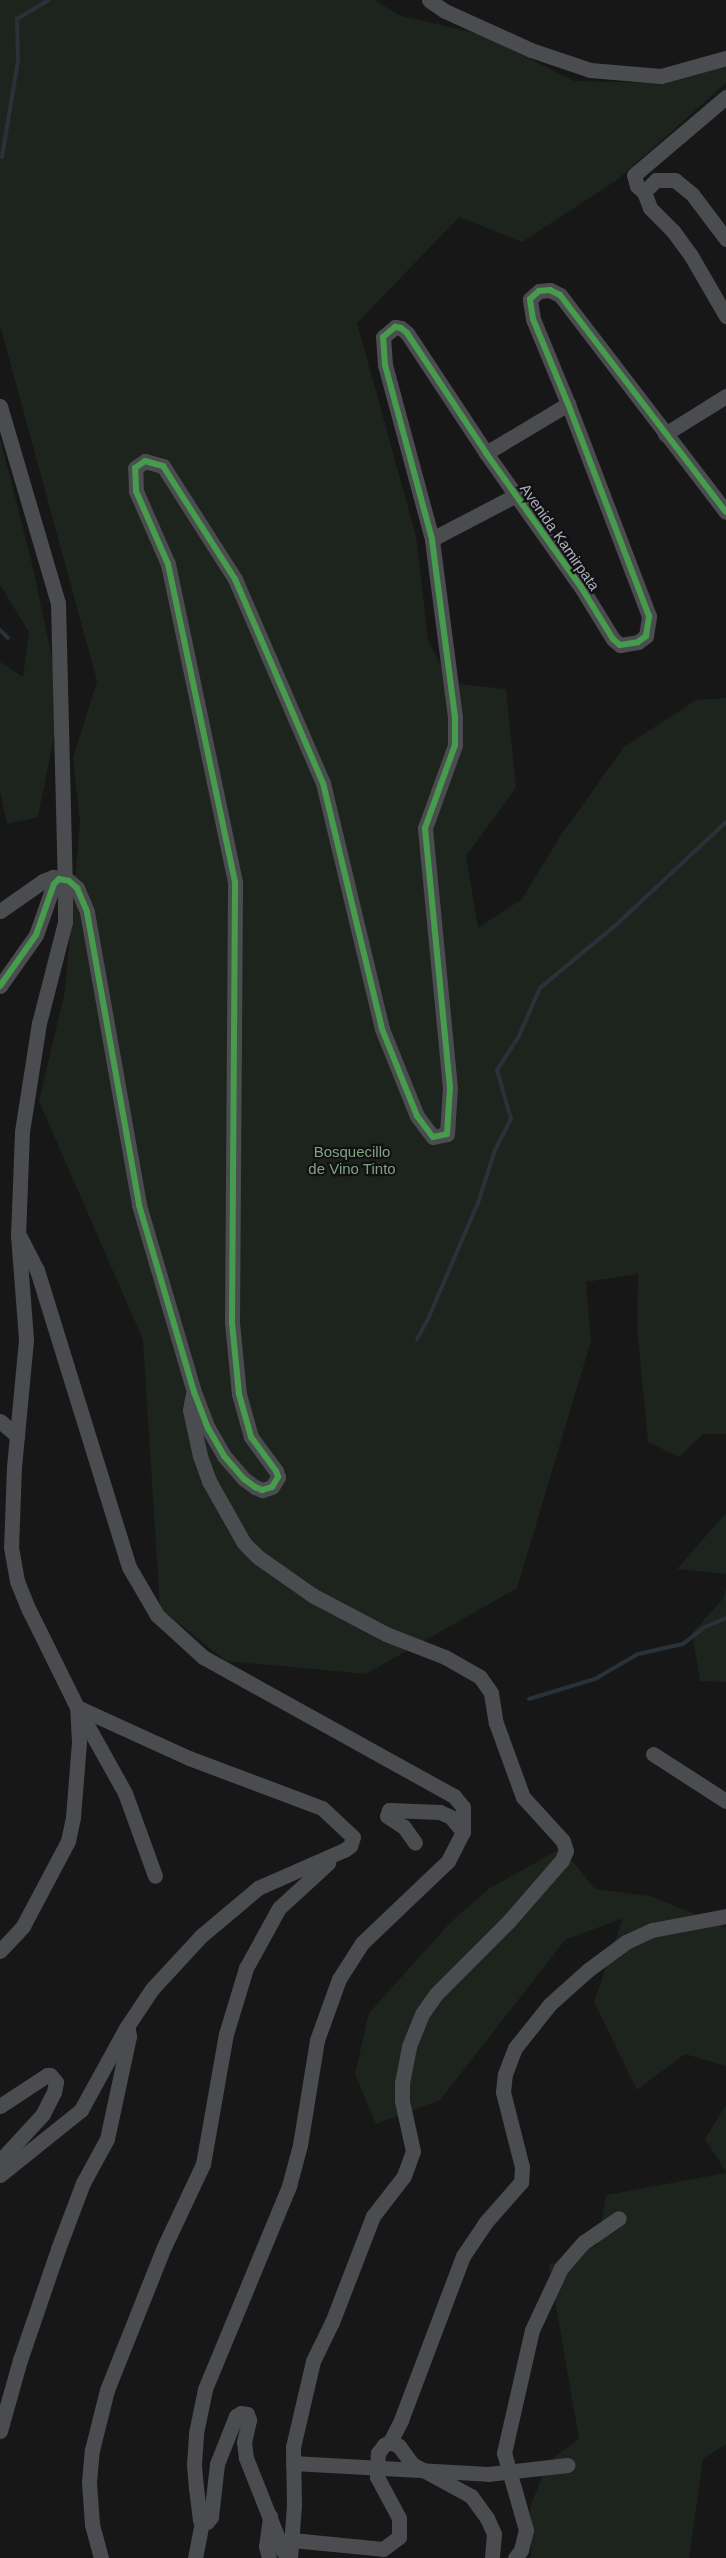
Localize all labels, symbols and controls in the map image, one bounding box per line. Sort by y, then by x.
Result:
street label: Avenida Kamirpata [516,480,604,594]
park label: Bosquecillo de Vino Tinto [308,1142,396,1177]

